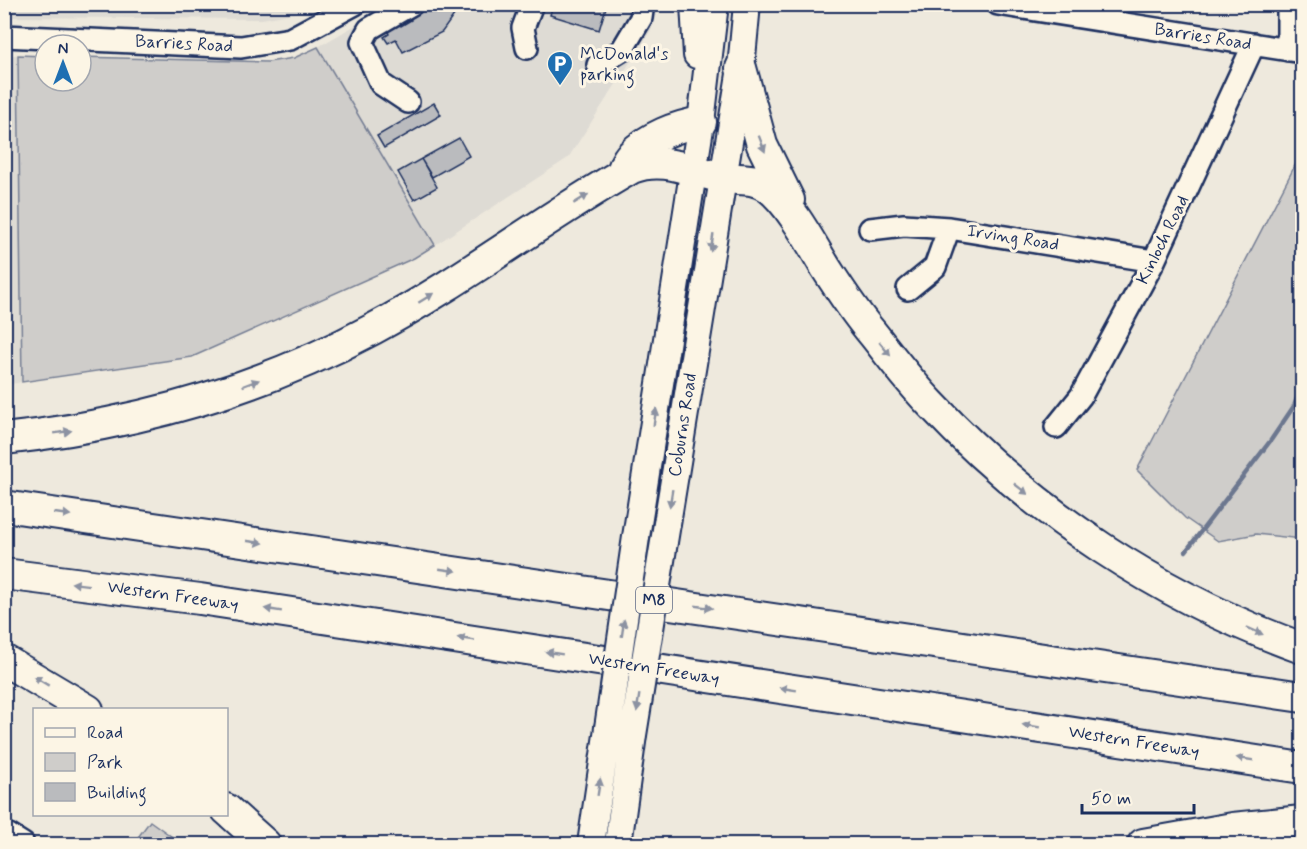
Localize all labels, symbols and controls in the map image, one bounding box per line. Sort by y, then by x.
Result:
street label: Barries Road [1153,17,1253,57]
street label: Barries Road [134,29,234,59]
north arrow [33,33,93,93]
text: N [58,39,68,60]
place label: McDonald's parking [580,42,668,89]
parking icon: McDonald's parking [545,49,575,87]
one-way arrow [758,135,768,153]
street label: Kinloch Road [1131,191,1195,289]
one-way arrow [573,194,589,205]
street label: Irving Road [965,219,1061,257]
one-way arrow [707,234,716,253]
one-way arrow [418,293,434,304]
one-way arrow [878,342,890,357]
street label: Coburns Road [663,372,703,478]
one-way arrow [242,377,260,387]
one-way arrow [650,408,659,427]
one-way arrow [53,427,72,436]
one-way arrow [1013,482,1029,495]
one-way arrow [666,488,675,507]
one-way arrow [53,510,72,519]
one-way arrow [246,538,265,547]
one-way arrow [439,566,458,575]
street label: Western Freeway [106,575,240,617]
one-way arrow [70,579,89,588]
road number: M8 [636,587,672,613]
one-way arrow [694,603,713,612]
one-way arrow [263,606,282,615]
one-way arrow [618,619,627,638]
one-way arrow [1247,626,1264,635]
one-way arrow [456,635,475,644]
street label: Western Freeway [587,647,721,691]
one-way arrow [544,649,563,658]
one-way arrow [33,675,49,686]
one-way arrow [779,685,798,694]
one-way arrow [633,694,642,713]
legend [33,708,228,816]
street label: Western Freeway [1067,720,1201,764]
text: Road [87,721,123,745]
one-way arrow [1022,722,1041,731]
text: Park [87,751,123,775]
one-way arrow [1235,754,1254,763]
one-way arrow [595,777,604,796]
scale bar [1082,777,1194,815]
text: Building [87,781,147,807]
text: 50 m [1091,787,1131,811]

